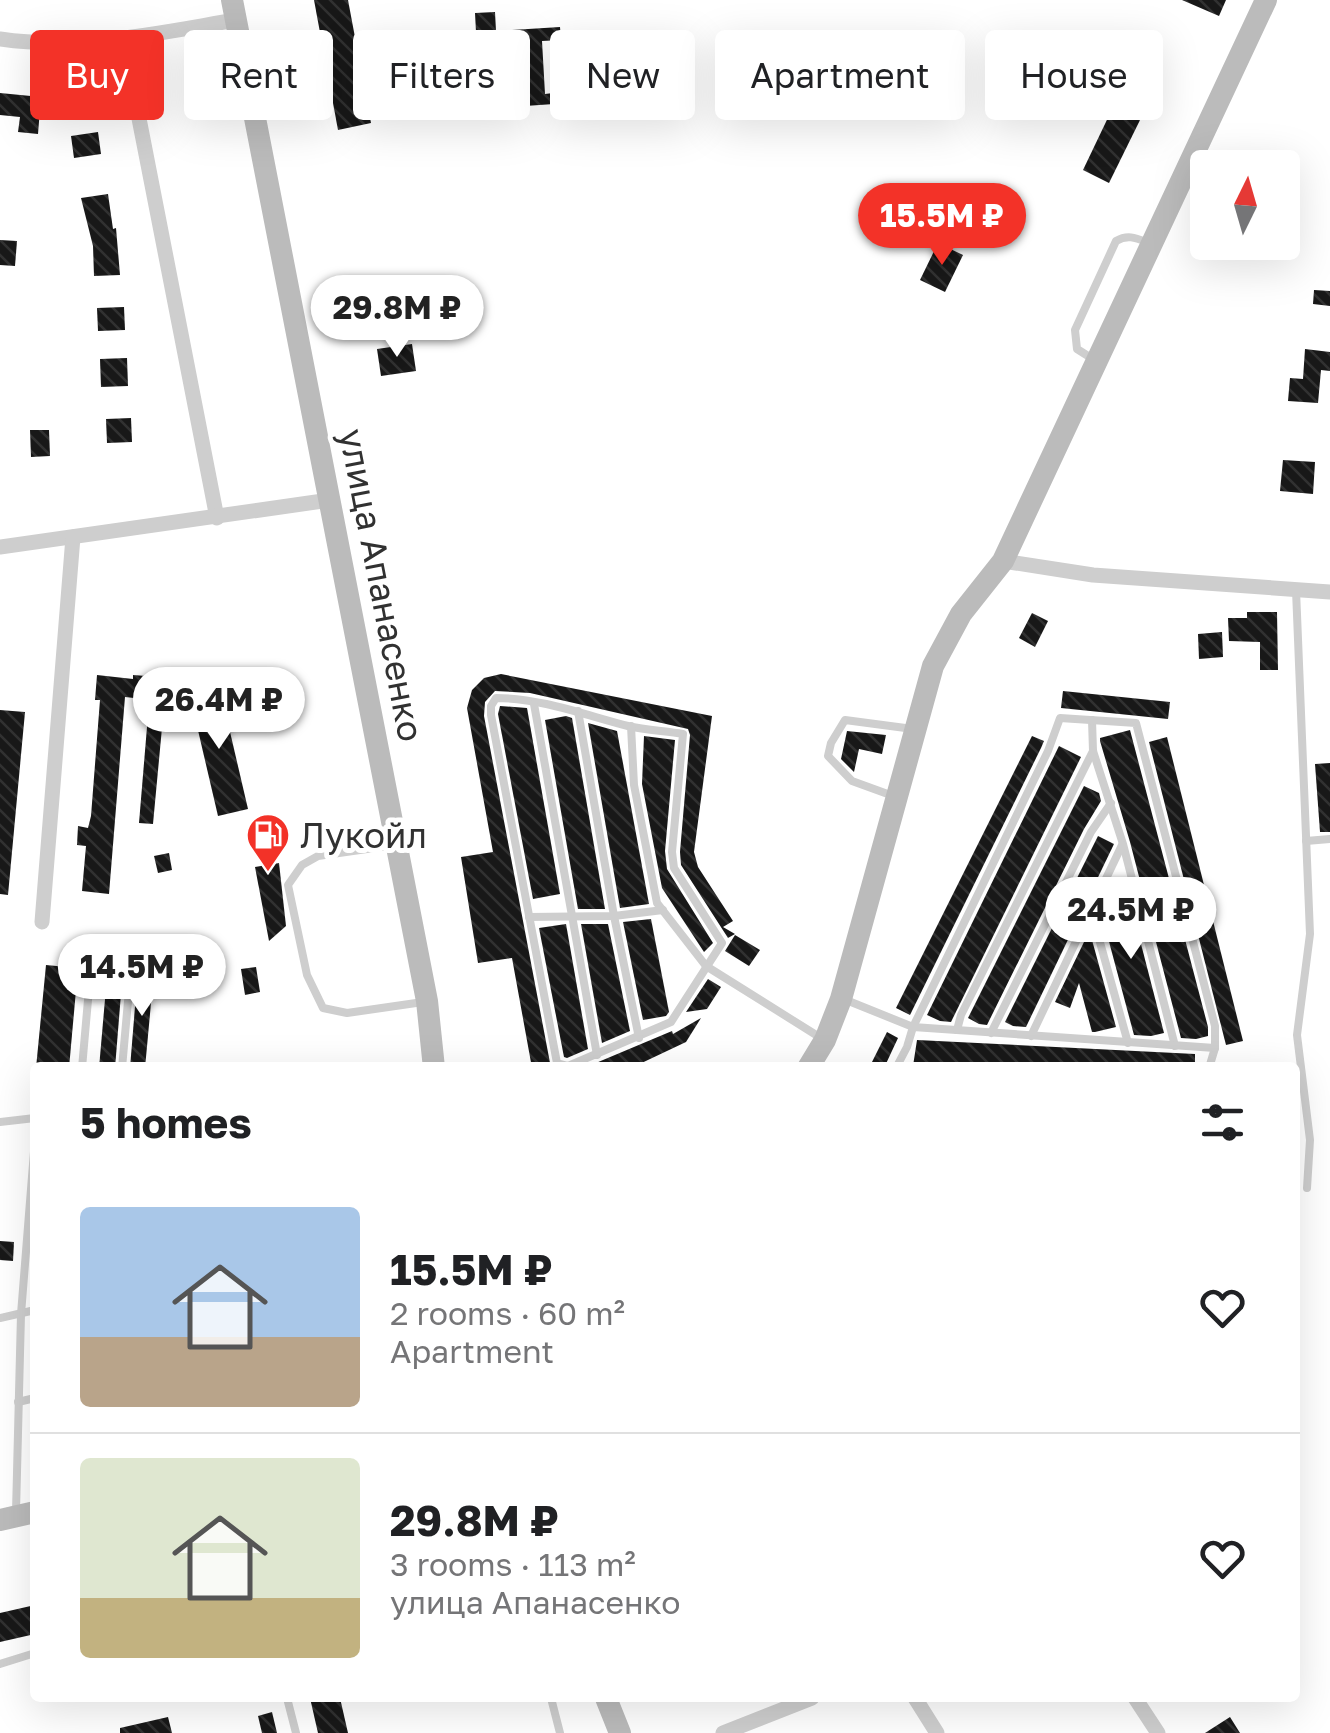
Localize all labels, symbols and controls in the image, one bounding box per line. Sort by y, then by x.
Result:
chip: Buy [30,30,164,120]
chip: Rent [184,30,333,120]
chip: Filters [353,30,530,120]
chip: New [550,30,695,120]
chip: Apartment [715,30,965,120]
chip: House [985,30,1163,120]
north arrow [1190,150,1300,260]
map controls [1190,150,1300,260]
pin: 15.5M ₽ [850,183,1034,268]
text: 15.5M ₽ [880,196,1004,234]
pin: 29.8M ₽ [305,275,489,360]
text: 29.8M ₽ [333,288,461,326]
street label: улица Апанасенко [331,425,433,745]
pin: 26.4M ₽ [127,667,311,752]
text: 26.4M ₽ [155,680,283,718]
fuel station icon: Лукойл [245,812,291,873]
place label: Лукойл [300,814,427,856]
pin: 24.5M ₽ [1039,877,1223,962]
text: 24.5M ₽ [1067,890,1195,928]
pin: 14.5M ₽ [50,934,234,1019]
text: 14.5M ₽ [80,947,204,985]
icon: filters [1195,1095,1250,1150]
text: 5 homes [80,1097,252,1147]
text: 15.5M ₽ [390,1244,553,1294]
icon: home [160,1247,280,1367]
icon: heart [1195,1280,1250,1335]
text: 2 rooms · 60 m² [390,1294,625,1332]
text: Apartment [390,1332,554,1370]
text: 29.8M ₽ [390,1495,559,1545]
icon: home [160,1498,280,1618]
icon: heart [1195,1531,1250,1586]
text: 3 rooms · 113 m² [390,1545,636,1583]
text: улица Апанасенко [390,1583,681,1621]

